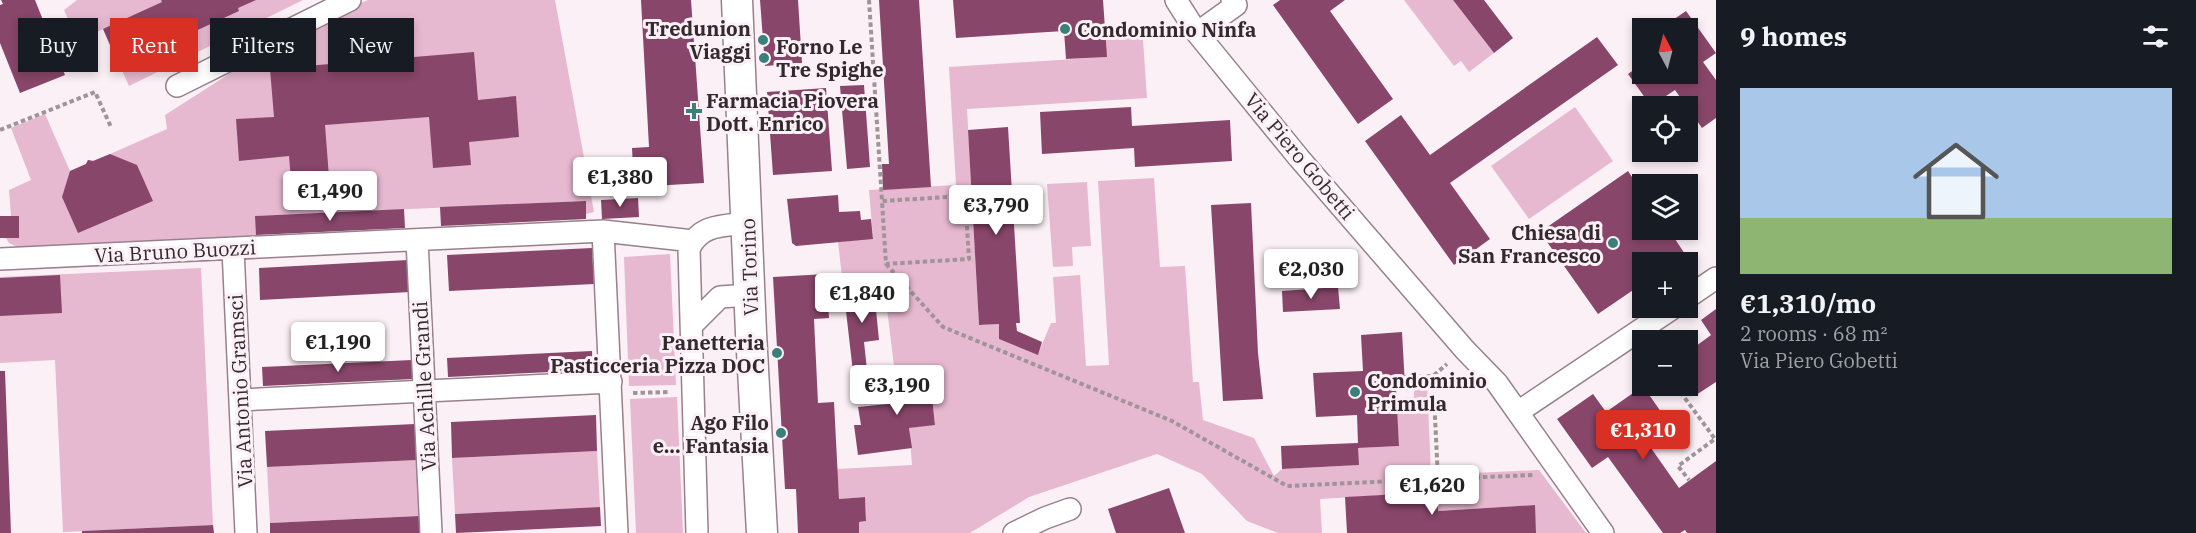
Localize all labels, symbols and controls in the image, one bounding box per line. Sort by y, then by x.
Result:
place label: Tredunion Viaggi [645,15,751,65]
place label: Condominio Ninfa [1077,16,1256,43]
chip: Buy [18,18,98,72]
chip: Rent [110,18,198,72]
chip: Filters [210,18,316,72]
chip: New [328,18,414,72]
north arrow [1632,18,1698,84]
map controls [1632,18,1698,396]
text: 9 homes [1740,19,1847,53]
icon: filters [2139,20,2172,53]
marker: Condominio Ninfa [1058,22,1072,36]
marker: Tredunion Viaggi [756,33,770,47]
place label: Forno Le Tre Spighe [776,33,884,83]
marker: Forno Le Tre Spighe [757,51,771,65]
place label: Farmacia Piovera Dott. Enrico [706,87,879,137]
street label: Via Piero Gobetti [1239,87,1361,225]
button: locate [1632,96,1698,162]
marker: Farmacia Piovera Dott. Enrico [687,104,701,118]
icon: home [1902,127,2010,235]
pin: €1,380 [571,157,669,208]
text: €1,380 [587,163,653,190]
pin: €1,490 [281,171,379,222]
button: layers [1632,174,1698,240]
text: €1,490 [297,177,363,204]
pin: €3,790 [947,185,1045,236]
text: €3,790 [963,191,1029,218]
street label: Via Torino [734,218,764,316]
place label: Chiesa di San Francesco [1458,219,1601,269]
street label: Via Bruno Buozzi [94,233,256,269]
marker: Chiesa di San Francesco [1606,236,1620,250]
pin: €2,030 [1262,249,1360,300]
button: + [1632,252,1698,318]
text: €2,030 [1278,255,1344,282]
pin: €1,840 [813,273,911,324]
text: €1,840 [829,279,895,306]
text: €1,310/mo [1740,286,1876,320]
street label: Via Antonio Gramsci [221,293,259,489]
street label: Via Achille Grandi [406,300,442,472]
text: 2 rooms · 68 m² [1740,320,1887,347]
pin: €1,190 [289,322,387,373]
text: €1,190 [305,328,371,355]
place label: Panetteria Pasticceria Pizza DOC [550,329,765,379]
button: − [1632,330,1698,396]
marker: Panetteria Pasticceria Pizza DOC [770,346,784,360]
text: Via Piero Gobetti [1740,347,1898,374]
pin: €3,190 [848,365,946,416]
place label: Condominio Primula [1367,367,1487,417]
text: €3,190 [864,371,930,398]
marker: Condominio Primula [1348,385,1362,399]
place label: Ago Filo e... Fantasia [653,409,769,459]
pin: €1,310 [1594,410,1692,461]
text: €1,310 [1610,416,1676,443]
marker: Ago Filo e... Fantasia [774,426,788,440]
pin: €1,620 [1383,465,1481,516]
text: €1,620 [1399,471,1465,498]

